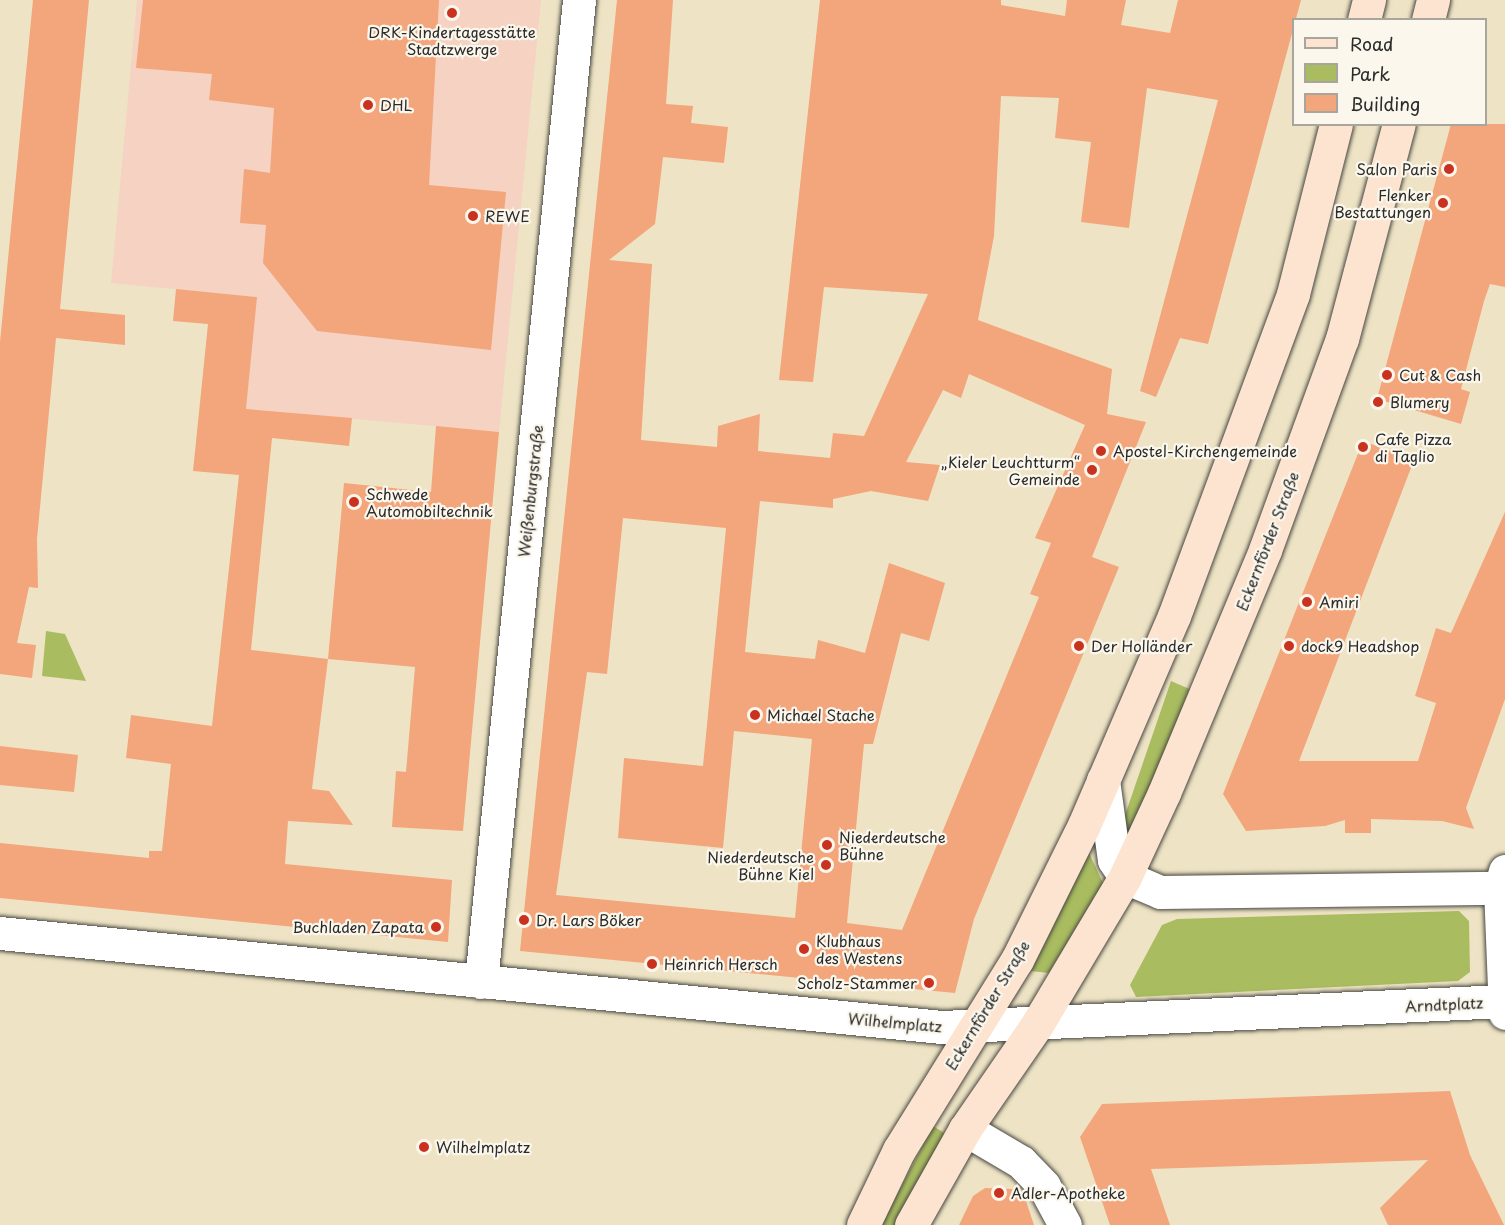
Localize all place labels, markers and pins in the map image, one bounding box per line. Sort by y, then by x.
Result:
marker: DRK-Kindertagesstätte Stadtzwerge [445,6,459,20]
place label: DRK-Kindertagesstätte Stadtzwerge [368,22,536,57]
place label: DHL [380,96,412,114]
marker: DHL [361,98,375,112]
place label: Salon Paris [1356,160,1437,178]
marker: Salon Paris [1442,162,1456,176]
place label: Flenker Bestattungen [1334,185,1431,220]
marker: Flenker Bestattungen [1436,196,1450,210]
place label: REWE [485,207,530,225]
marker: REWE [466,209,480,223]
place label: Cut & Cash [1399,366,1482,384]
marker: Cut & Cash [1380,368,1394,382]
place label: Blumery [1390,393,1450,411]
marker: Blumery [1371,395,1385,409]
place label: Cafe Pizza di Taglio [1375,429,1451,464]
marker: Cafe Pizza di Taglio [1356,440,1370,454]
place label: Apostel-Kirchengemeinde [1113,442,1297,460]
marker: Apostel-Kirchengemeinde [1094,444,1108,458]
place label: „Kieler Leuchtturm“ Gemeinde [939,452,1080,487]
marker: „Kieler Leuchtturm“ Gemeinde [1085,463,1099,477]
place label: Schwede Automobiltechnik [366,484,493,519]
marker: Schwede Automobiltechnik [347,495,361,509]
place label: Amiri [1319,593,1359,611]
marker: Amiri [1300,595,1314,609]
place label: Der Holländer [1091,637,1193,655]
place label: dock9 Headshop [1301,637,1420,655]
marker: Der Holländer [1072,639,1086,653]
marker: dock9 Headshop [1282,639,1296,653]
place label: Michael Stache [767,706,875,724]
marker: Michael Stache [748,708,762,722]
place label: Niederdeutsche Bühne [839,827,946,862]
marker: Niederdeutsche Bühne [820,838,834,852]
place label: Niederdeutsche Bühne Kiel [707,847,814,882]
marker: Niederdeutsche Bühne Kiel [819,858,833,872]
place label: Dr. Lars Böker [536,911,641,929]
marker: Dr. Lars Böker [517,913,531,927]
place label: Buchladen Zapata [292,918,424,936]
marker: Buchladen Zapata [429,920,443,934]
place label: Klubhaus des Westens [816,931,903,966]
marker: Klubhaus des Westens [797,942,811,956]
place label: Heinrich Hersch [664,955,779,973]
marker: Heinrich Hersch [645,957,659,971]
place label: Scholz-Stammer [797,974,917,992]
marker: Scholz-Stammer [922,976,936,990]
place label: Wilhelmplatz [436,1138,530,1156]
marker: Wilhelmplatz [417,1140,431,1154]
place label: Adler-Apotheke [1011,1184,1125,1202]
marker: Adler-Apotheke [992,1186,1006,1200]

